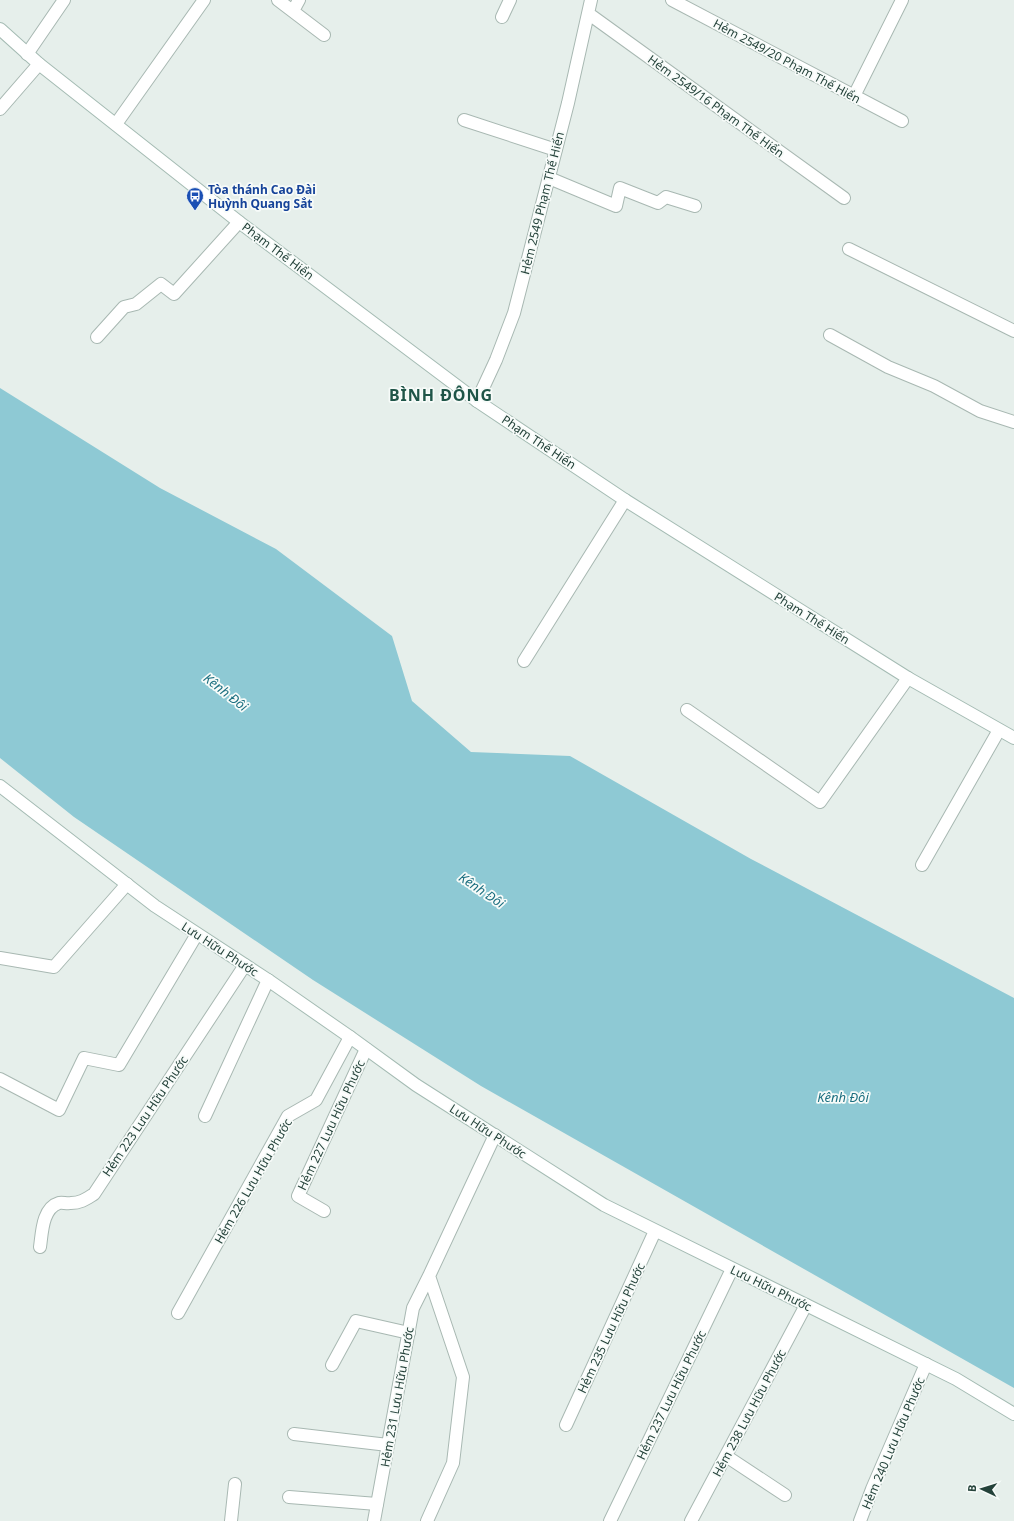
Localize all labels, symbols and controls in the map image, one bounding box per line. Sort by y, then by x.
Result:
street label: Hẻm 2549/20 Phạm Thế Hiển [710,15,864,107]
street label: Hẻm 2549/16 Phạm Thế Hiển [644,51,788,161]
street label: Hẻm 2549 Phạm Thế Hiển [516,130,568,276]
place label: Tòa thánh Cao Đài Huỳnh Quang Sắt [208,181,316,212]
bus stop icon: Tòa thánh Cao Đài Huỳnh Quang Sắt [185,186,205,211]
street label: Phạm Thế Hiển [239,218,317,284]
district label: BÌNH ĐÔNG [389,384,493,406]
street label: Phạm Thế Hiển [499,411,579,473]
street label: Phạm Thế Hiển [771,588,853,648]
water label: Kênh Đôi [200,669,252,715]
water label: Kênh Đôi [456,868,509,912]
street label: Lưu Hữu Phước [178,918,262,980]
street label: Hẻm 223 Lưu Hữu Phước [98,1052,192,1180]
street label: Hẻm 227 Lưu Hữu Phước [293,1057,369,1193]
water label: Kênh Đôi [817,1088,869,1106]
street label: Lưu Hữu Phước [446,1100,530,1162]
street label: Hẻm 226 Lưu Hữu Phước [210,1115,296,1247]
street label: Hẻm 235 Lưu Hữu Phước [573,1260,649,1396]
street label: Lưu Hữu Phước [728,1261,815,1315]
street label: Hẻm 231 Lưu Hữu Phước [376,1325,418,1468]
street label: Hẻm 237 Lưu Hữu Phước [632,1327,710,1463]
street label: Hẻm 238 Lưu Hữu Phước [708,1346,790,1480]
street label: Hẻm 240 Lưu Hữu Phước [857,1374,929,1512]
north arrow [962,1469,1002,1509]
text: B [964,1484,979,1492]

